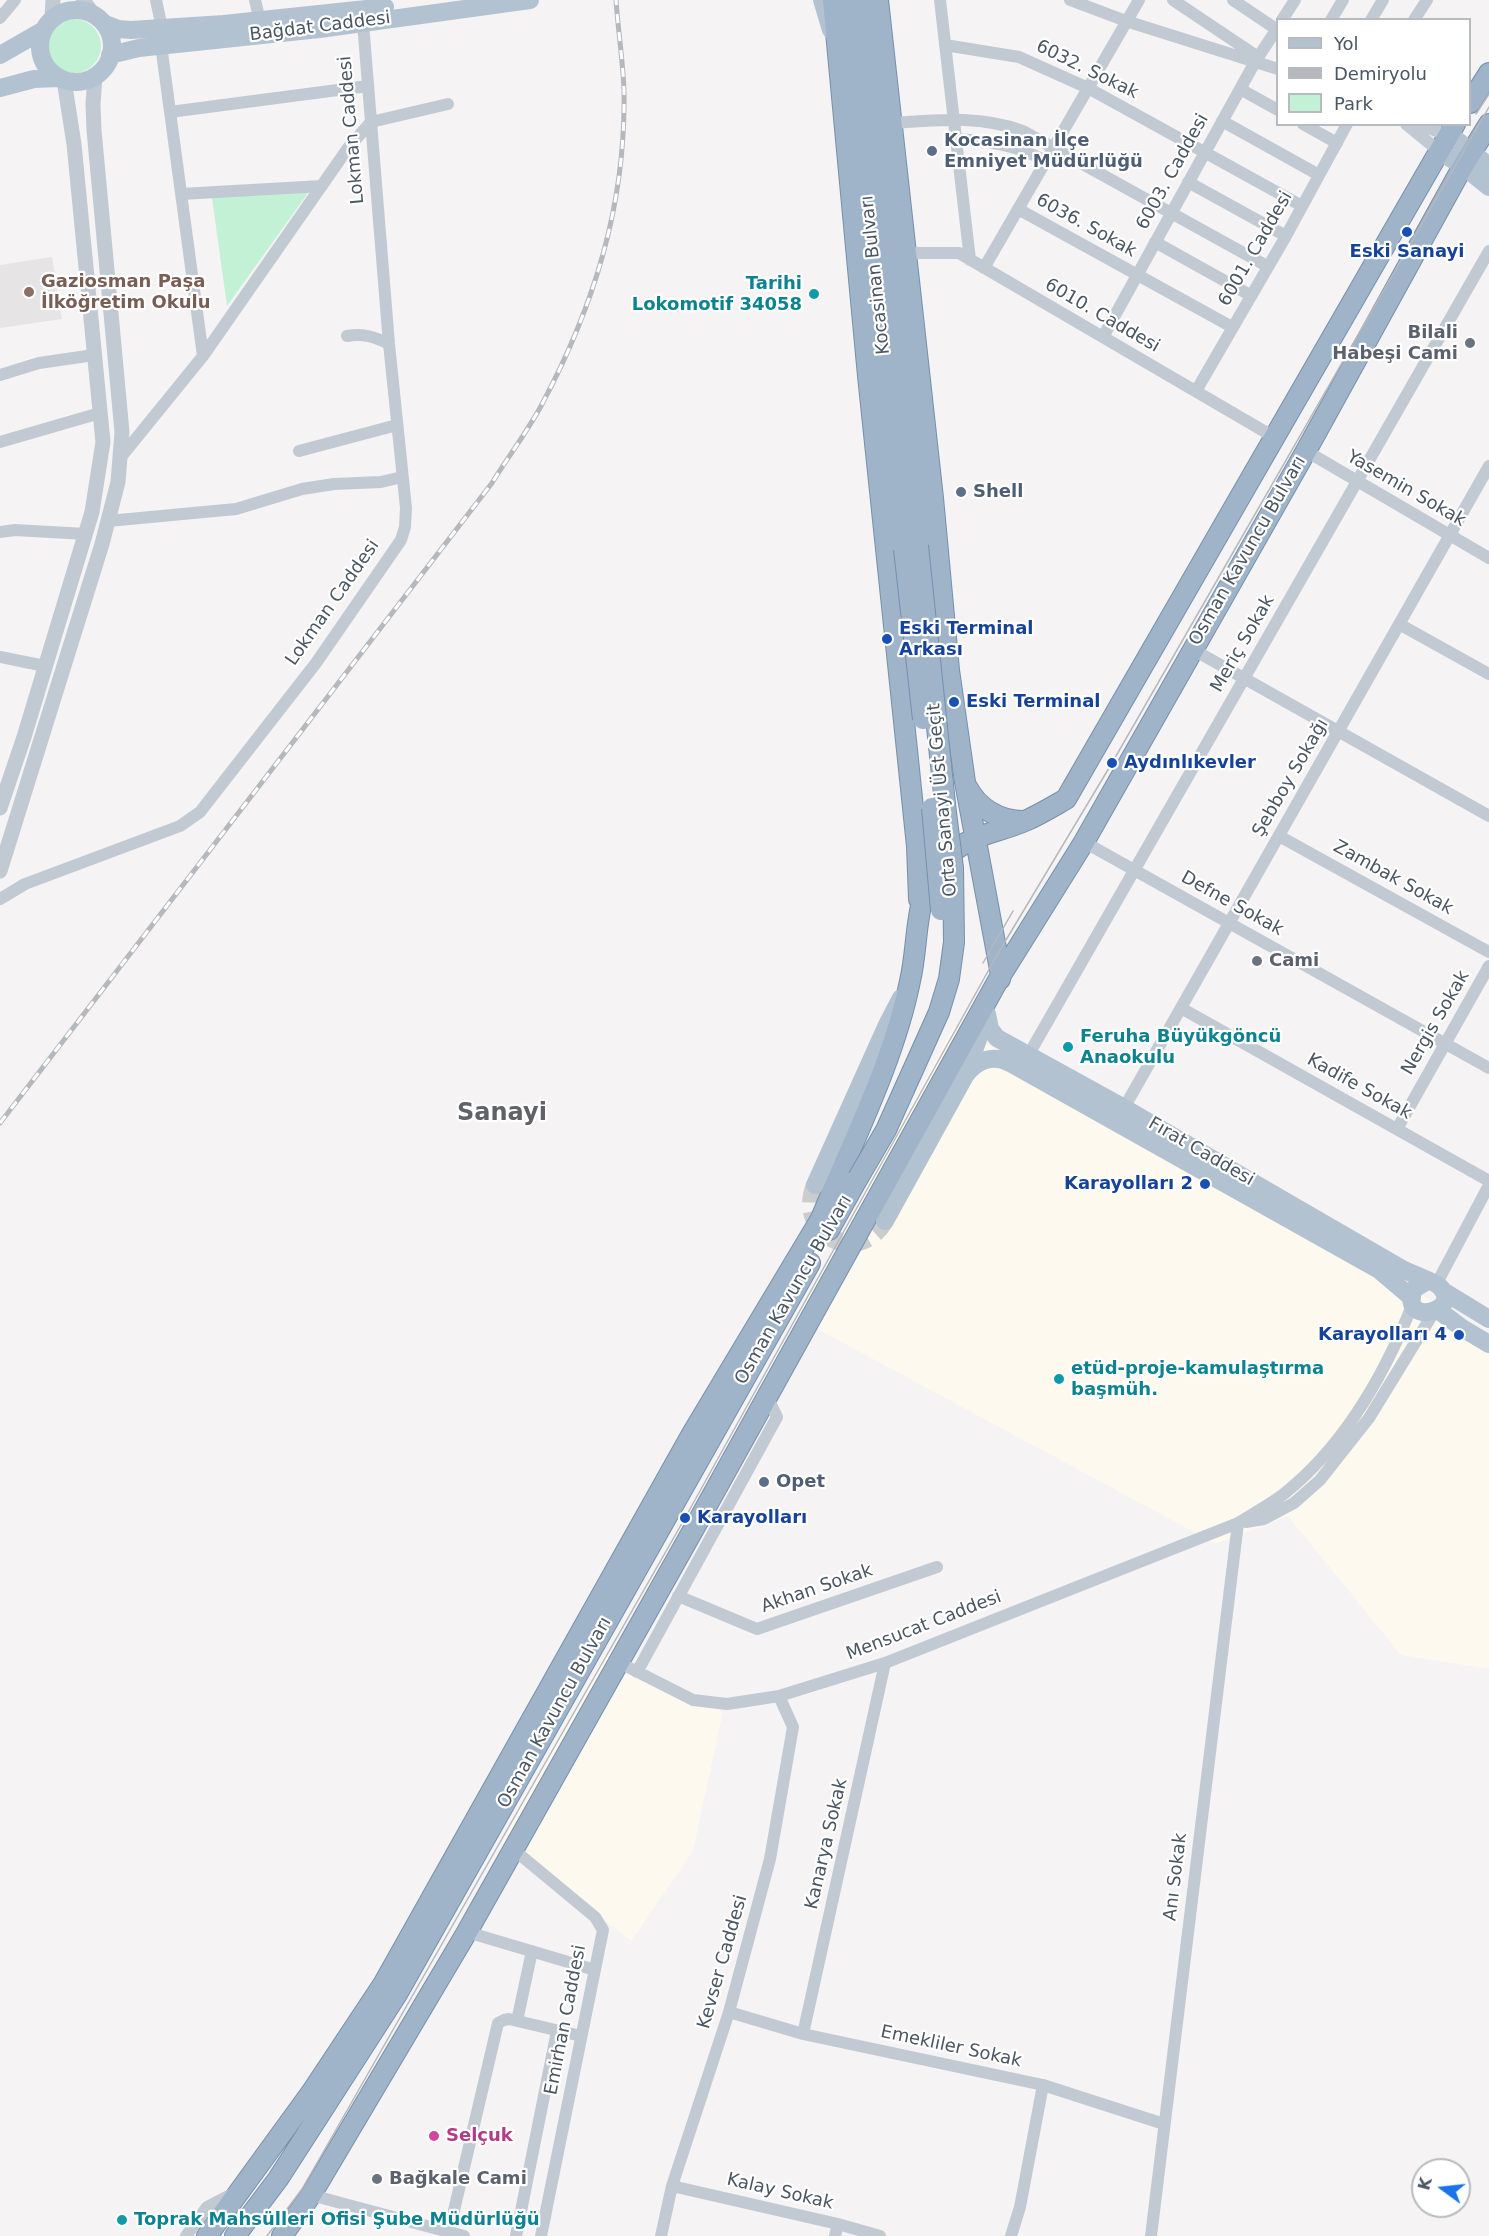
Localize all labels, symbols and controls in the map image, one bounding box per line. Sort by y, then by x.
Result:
street label: Bağdat Caddesi [248,8,392,46]
legend [1276,18,1471,126]
text: Yol [1334,33,1359,54]
street label: 6032. Sokak [1032,36,1142,104]
street label: Lokman Caddesi [335,55,369,205]
text: Demiryolu [1334,63,1427,84]
text: Park [1334,93,1373,114]
street label: 6003. Caddesi [1132,110,1214,234]
place label: Kocasinan İlçe Emniyet Müdürlüğü [944,130,1143,172]
marker: Kocasinan İlçe Emniyet Müdürlüğü [925,144,939,158]
street label: 6001. Caddesi [1214,188,1298,310]
street label: 6036. Sokak [1032,190,1140,262]
street label: Kocasinan Bulvarı [857,194,895,356]
marker: Eski Sanayi [1400,225,1414,239]
place label: Eski Sanayi [1350,241,1464,263]
place label: Gaziosman Paşa İlköğretim Okulu [41,271,211,314]
place label: Tarihi Lokomotif 34058 [632,273,802,316]
street label: 6010. Caddesi [1041,274,1163,358]
marker: Gaziosman Paşa İlköğretim Okulu [22,285,36,299]
marker: Tarihi Lokomotif 34058 [807,287,821,301]
place label: Bilali Habeşi Cami [1332,322,1458,364]
marker: Bilali Habeşi Cami [1463,336,1477,350]
street label: Yasemin Sokak [1343,446,1469,532]
street label: Osman Kavuncu Bulvarı [1185,452,1311,650]
place label: Shell [973,481,1023,503]
marker: Shell [954,485,968,499]
street label: Lokman Caddesi [281,536,385,670]
street label: Meriç Sokak [1206,592,1280,696]
place label: Eski Terminal Arkası [899,618,1033,660]
marker: Eski Terminal Arkası [880,632,894,646]
place label: Eski Terminal [966,691,1100,713]
marker: Eski Terminal [947,695,961,709]
street label: Orta Sanayi Üst Geçit [924,702,962,898]
street label: Şebboy Sokağı [1248,715,1334,841]
place label: Aydınlıkevler [1124,752,1256,774]
marker: Aydınlıkevler [1105,756,1119,770]
street label: Zambak Sokak [1329,836,1457,920]
street label: Defne Sokak [1177,867,1287,941]
place label: Cami [1269,950,1319,972]
marker: Cami [1250,954,1264,968]
street label: Nergis Sokak [1397,967,1475,1079]
place label: Feruha Büyükgöncü Anaokulu [1080,1026,1281,1068]
marker: Feruha Büyükgöncü Anaokulu [1061,1040,1075,1054]
street label: Kadife Sokak [1303,1049,1415,1125]
district label: Sanayi [457,1100,547,1128]
street label: Fırat Caddesi [1144,1113,1258,1191]
place label: Karayolları 2 [1064,1173,1193,1195]
marker: Karayolları 2 [1198,1177,1212,1191]
street label: Osman Kavuncu Bulvarı [731,1191,857,1389]
place label: Karayolları 4 [1318,1324,1447,1346]
marker: Karayolları 4 [1452,1328,1466,1342]
place label: etüd-proje-kamulaştırma başmüh. [1071,1358,1324,1400]
marker: etüd-proje-kamulaştırma başmüh. [1052,1372,1066,1386]
place label: Opet [776,1471,825,1493]
marker: Opet [757,1475,771,1489]
place label: Karayolları [697,1507,807,1529]
marker: Karayolları [678,1511,692,1525]
street label: Akhan Sokak [758,1560,876,1618]
street label: Mensucat Caddesi [843,1586,1005,1666]
street label: Osman Kavuncu Bulvarı [493,1614,617,1812]
street label: Kanarya Sokak [801,1776,853,1912]
street label: Anı Sokak [1160,1832,1192,1922]
street label: Kevser Caddesi [694,1893,752,2031]
street label: Emirhan Caddesi [541,1943,591,2097]
street label: Emekliler Sokak [879,2022,1023,2072]
place label: Selçuk [446,2125,513,2147]
marker: Selçuk [427,2129,441,2143]
north arrow [1411,2158,1471,2218]
place label: Bağkale Cami [389,2168,527,2190]
street label: Kalay Sokak [725,2169,835,2215]
marker: Bağkale Cami [370,2172,384,2186]
text: K [1414,2175,1436,2192]
place label: Toprak Mahsülleri Ofisi Şube Müdürlüğü [134,2209,540,2231]
marker: Toprak Mahsülleri Ofisi Şube Müdürlüğü [115,2213,129,2227]

